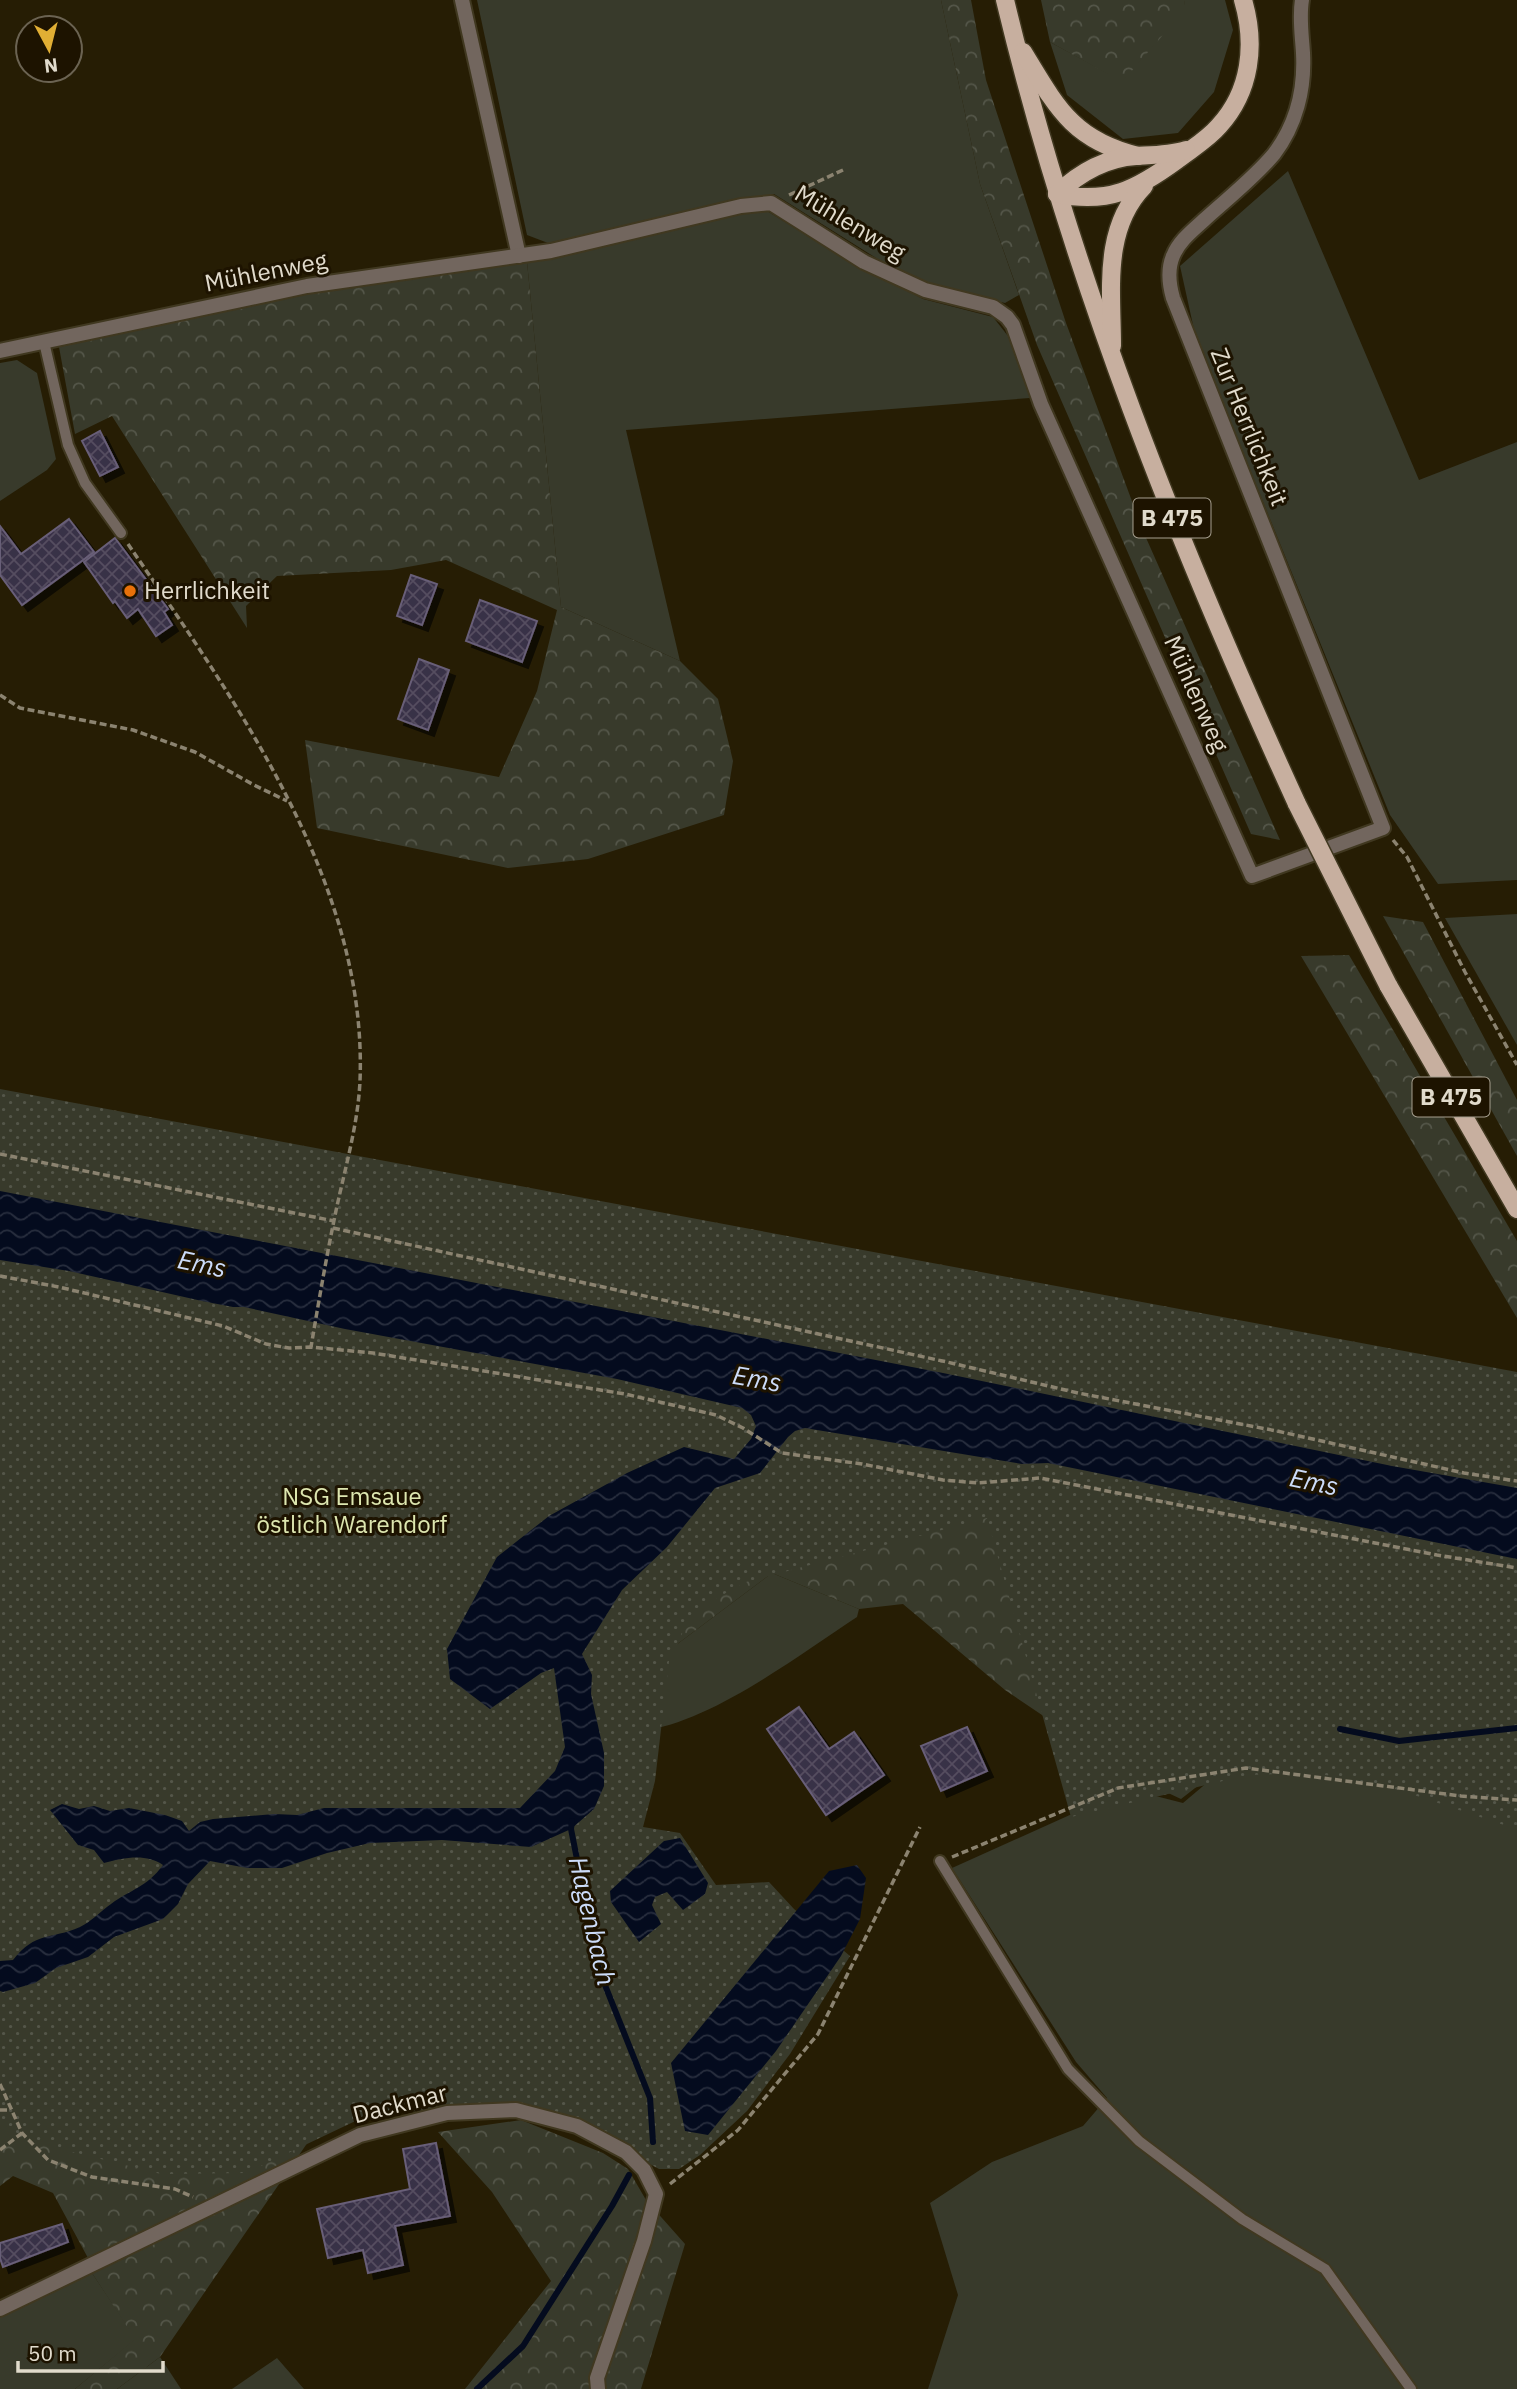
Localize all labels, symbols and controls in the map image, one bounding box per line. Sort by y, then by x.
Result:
north arrow [14,14,84,84]
text: N [43,53,59,79]
street label: Mühlenweg [789,176,912,268]
street label: Mühlenweg [202,243,330,299]
street label: Zur Herrlichkeit [1204,343,1296,510]
road number: B 475 [1134,498,1210,538]
place label: Herrlichkeit [144,574,270,606]
marker: Herrlichkeit [122,583,138,599]
street label: Mühlenweg [1157,630,1237,757]
road number: B 475 [1412,1078,1490,1116]
water label: Ems [175,1241,230,1285]
water label: Ems [730,1357,784,1399]
water label: Ems [1287,1459,1342,1503]
park label: NSG Emsaue östlich Warendorf [257,1480,448,1540]
water label: Hagenbach [562,1853,624,1989]
street label: Dackmar [349,2076,450,2130]
scale bar [18,2330,163,2374]
text: 50 m [28,2339,77,2367]

